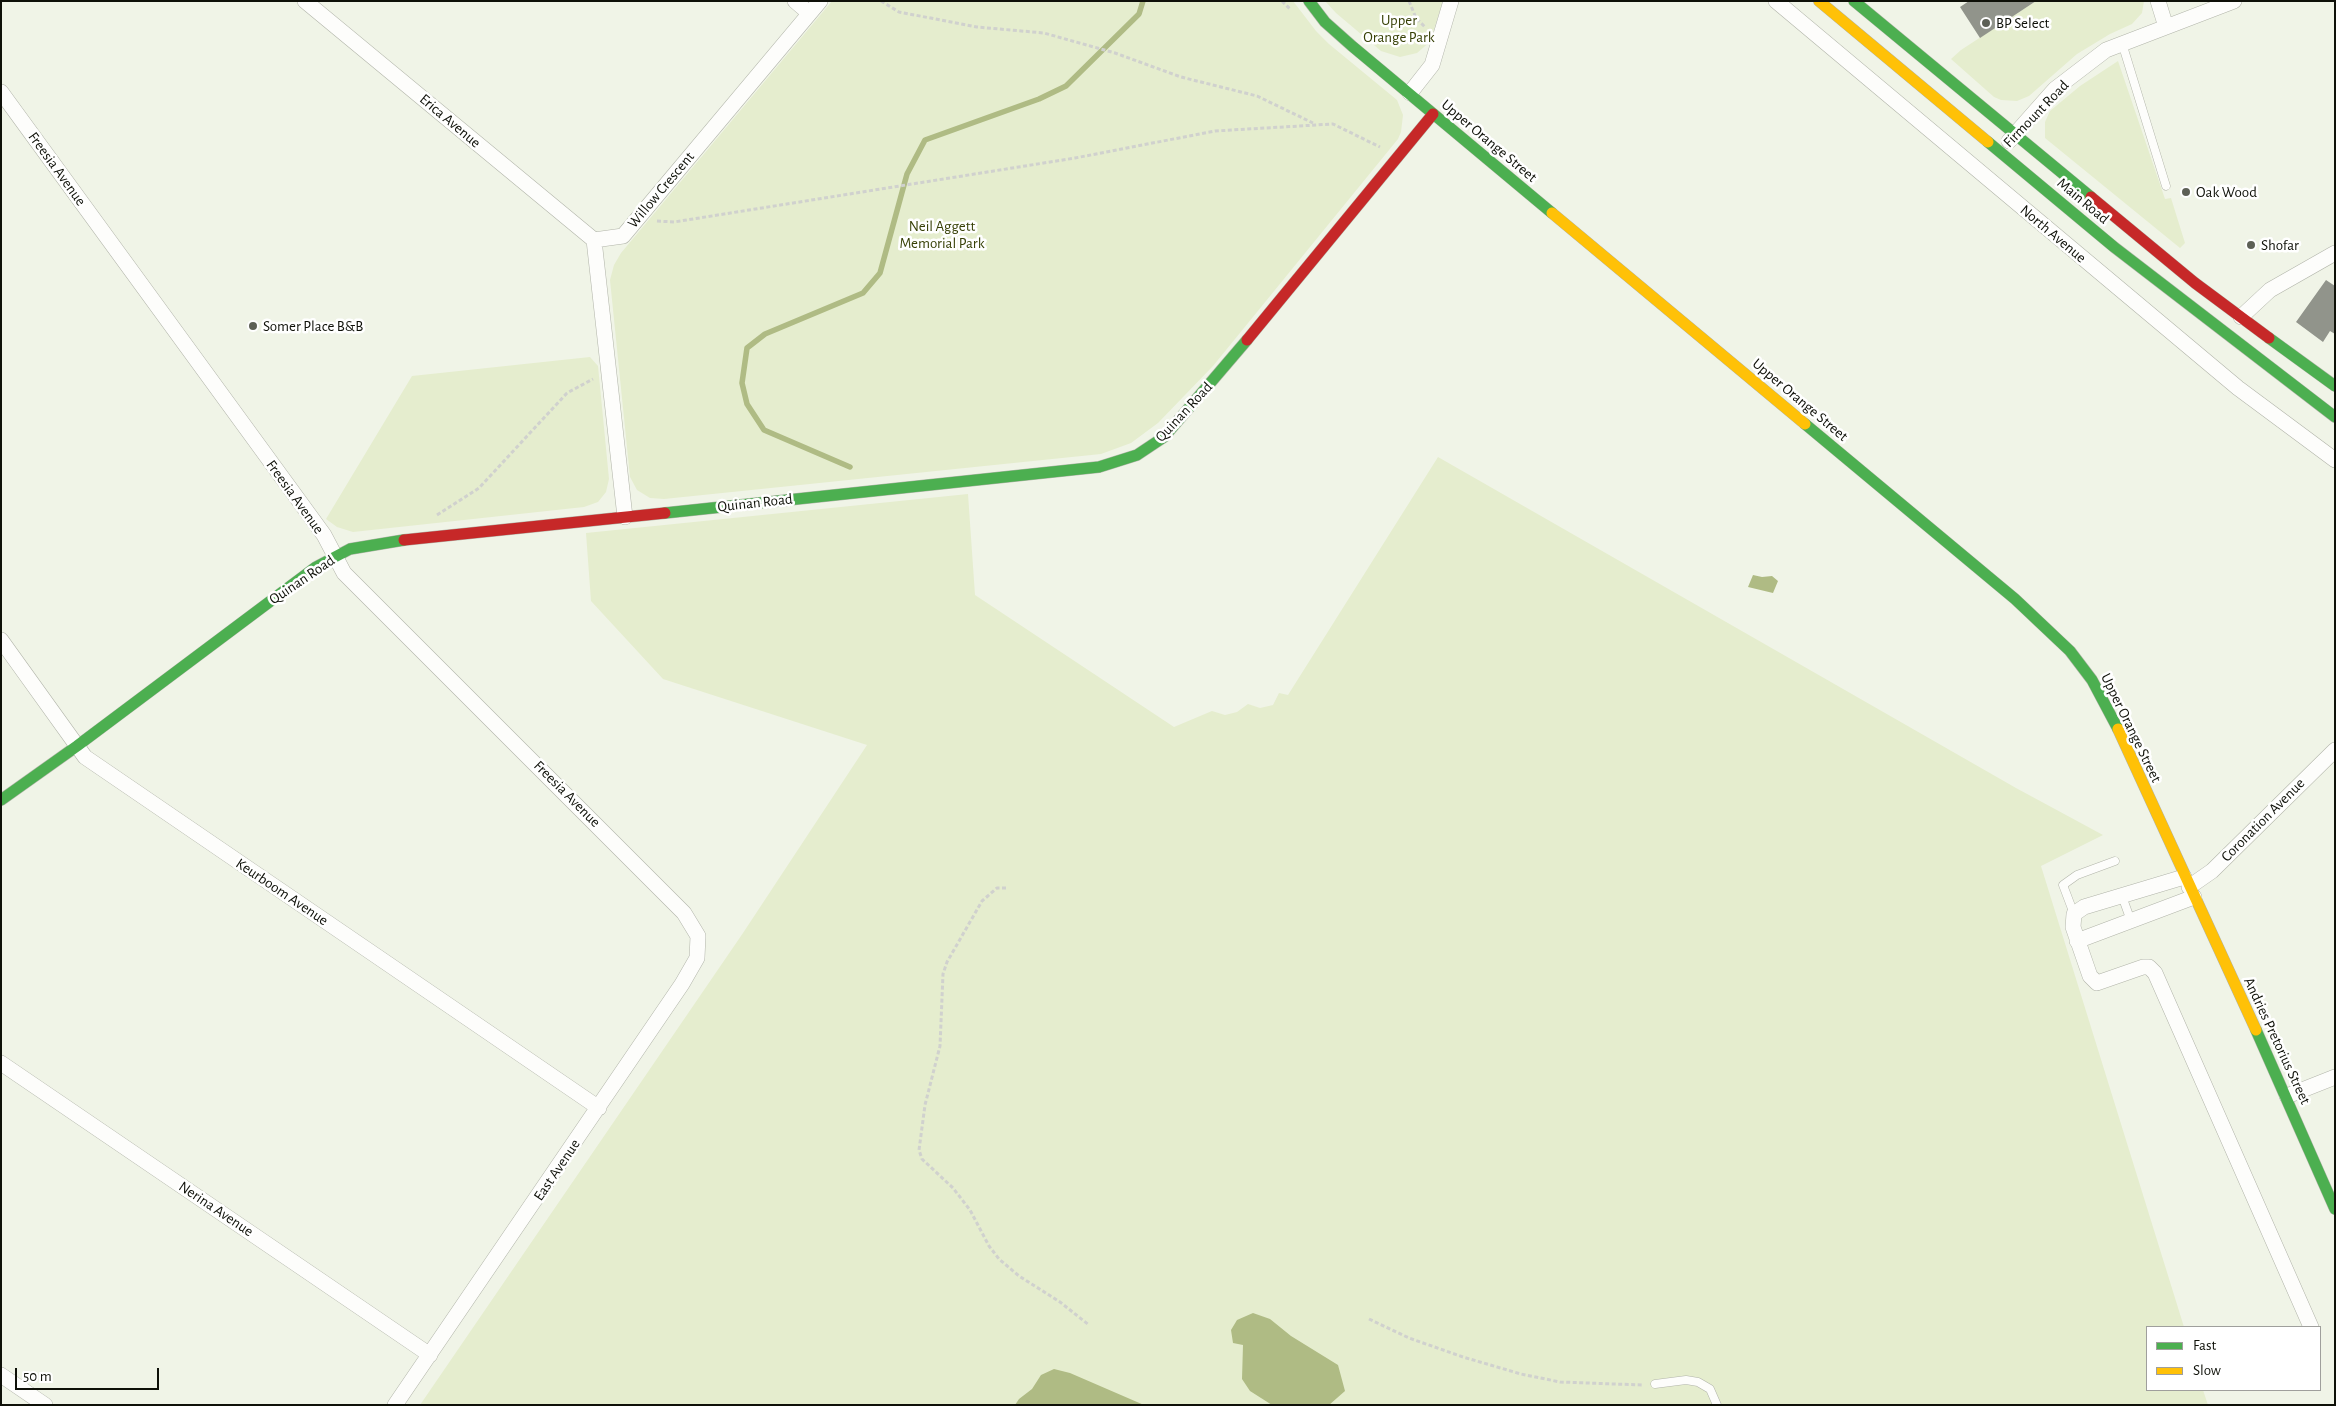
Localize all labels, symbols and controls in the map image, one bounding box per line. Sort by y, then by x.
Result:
park label: Upper Orange Park [1363,11,1435,46]
place label: BP Select [1996,14,2049,32]
marker: BP Select [1980,17,1992,29]
street label: Firmount Road [1999,77,2073,151]
street label: Erica Avenue [416,90,484,152]
street label: Upper Orange Street [1438,96,1540,186]
street label: Freesia Avenue [24,129,90,209]
street label: Willow Crescent [624,148,698,232]
street label: Main Road [2053,174,2113,228]
place label: Oak Wood [2196,183,2257,201]
marker: Oak Wood [2180,186,2192,198]
street label: North Avenue [2016,201,2090,267]
park label: Neil Aggett Memorial Park [899,217,985,252]
place label: Shofar [2261,236,2299,254]
marker: Shofar [2245,239,2257,251]
place label: Somer Place B&B [263,317,363,335]
marker: Somer Place B&B [247,320,259,332]
street label: Upper Orange Street [1749,355,1851,445]
street label: Quinan Road [1152,378,1216,446]
street label: Freesia Avenue [262,457,328,537]
street label: Quinan Road [717,490,793,516]
street label: Quinan Road [266,551,338,609]
street label: Upper Orange Street [2097,670,2165,786]
street label: Freesia Avenue [530,757,604,831]
street label: Coronation Avenue [2217,774,2309,866]
street label: Keurboom Avenue [232,854,332,930]
street label: Andries Pretorius Street [2240,975,2314,1107]
street label: East Avenue [530,1136,584,1204]
street label: Nerina Avenue [175,1177,257,1241]
legend [2146,1326,2321,1391]
text: Fast [2193,1338,2216,1353]
scale bar [18,1358,161,1390]
text: Slow [2193,1363,2221,1378]
text: 50 m [23,1369,52,1384]

